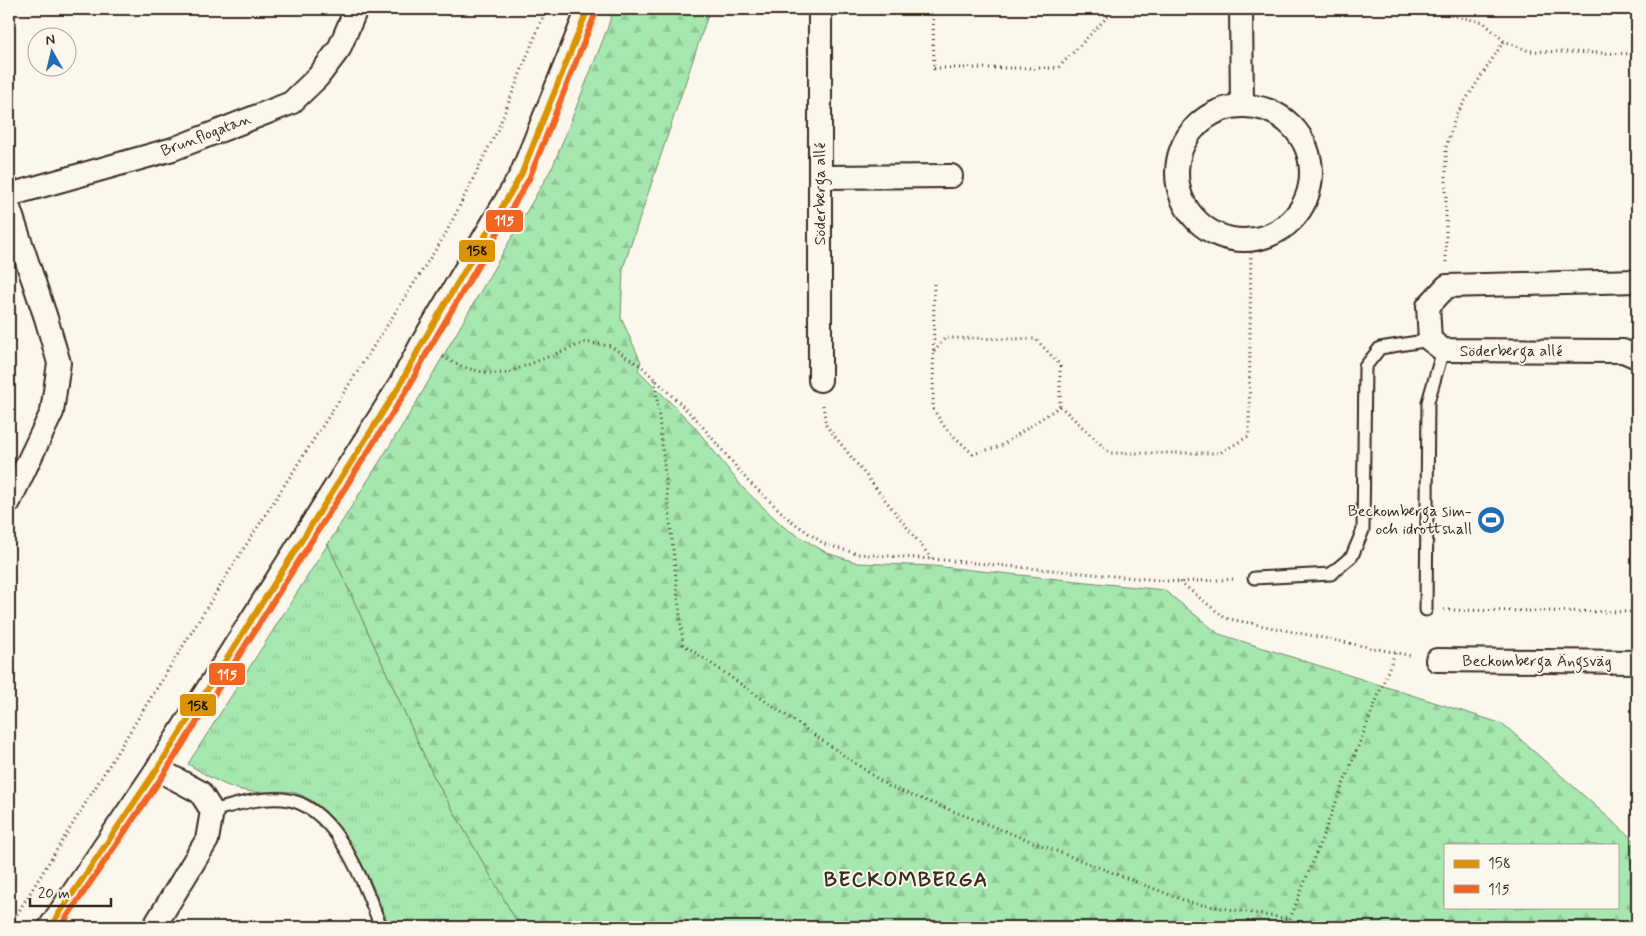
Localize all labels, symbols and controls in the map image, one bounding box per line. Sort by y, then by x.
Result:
north arrow [28,28,78,78]
text: N [44,31,56,50]
street label: Brunflogatan [158,108,255,162]
street label: Söderberga allé [810,143,832,245]
line badge: 115 [485,209,524,233]
text: 115 [494,212,514,230]
line badge: 158 [458,239,496,263]
text: 158 [466,242,488,260]
street label: Söderberga allé [1460,341,1562,363]
place label: Beckomberga sim- och idrottshall [1348,501,1472,540]
sports icon: Beckomberga sim- och idrottshall [1476,505,1506,535]
street label: Beckomberga Ängsväg [1462,651,1612,673]
line badge: 115 [208,662,246,686]
text: 115 [217,666,237,684]
line badge: 158 [179,693,217,717]
text: 158 [187,697,209,715]
legend [1444,844,1618,908]
text: 158 [1488,854,1511,874]
district label: BECKOMBERGA [824,866,988,894]
scale bar [30,876,111,908]
text: 115 [1488,880,1510,900]
text: 20 m [38,884,70,904]

